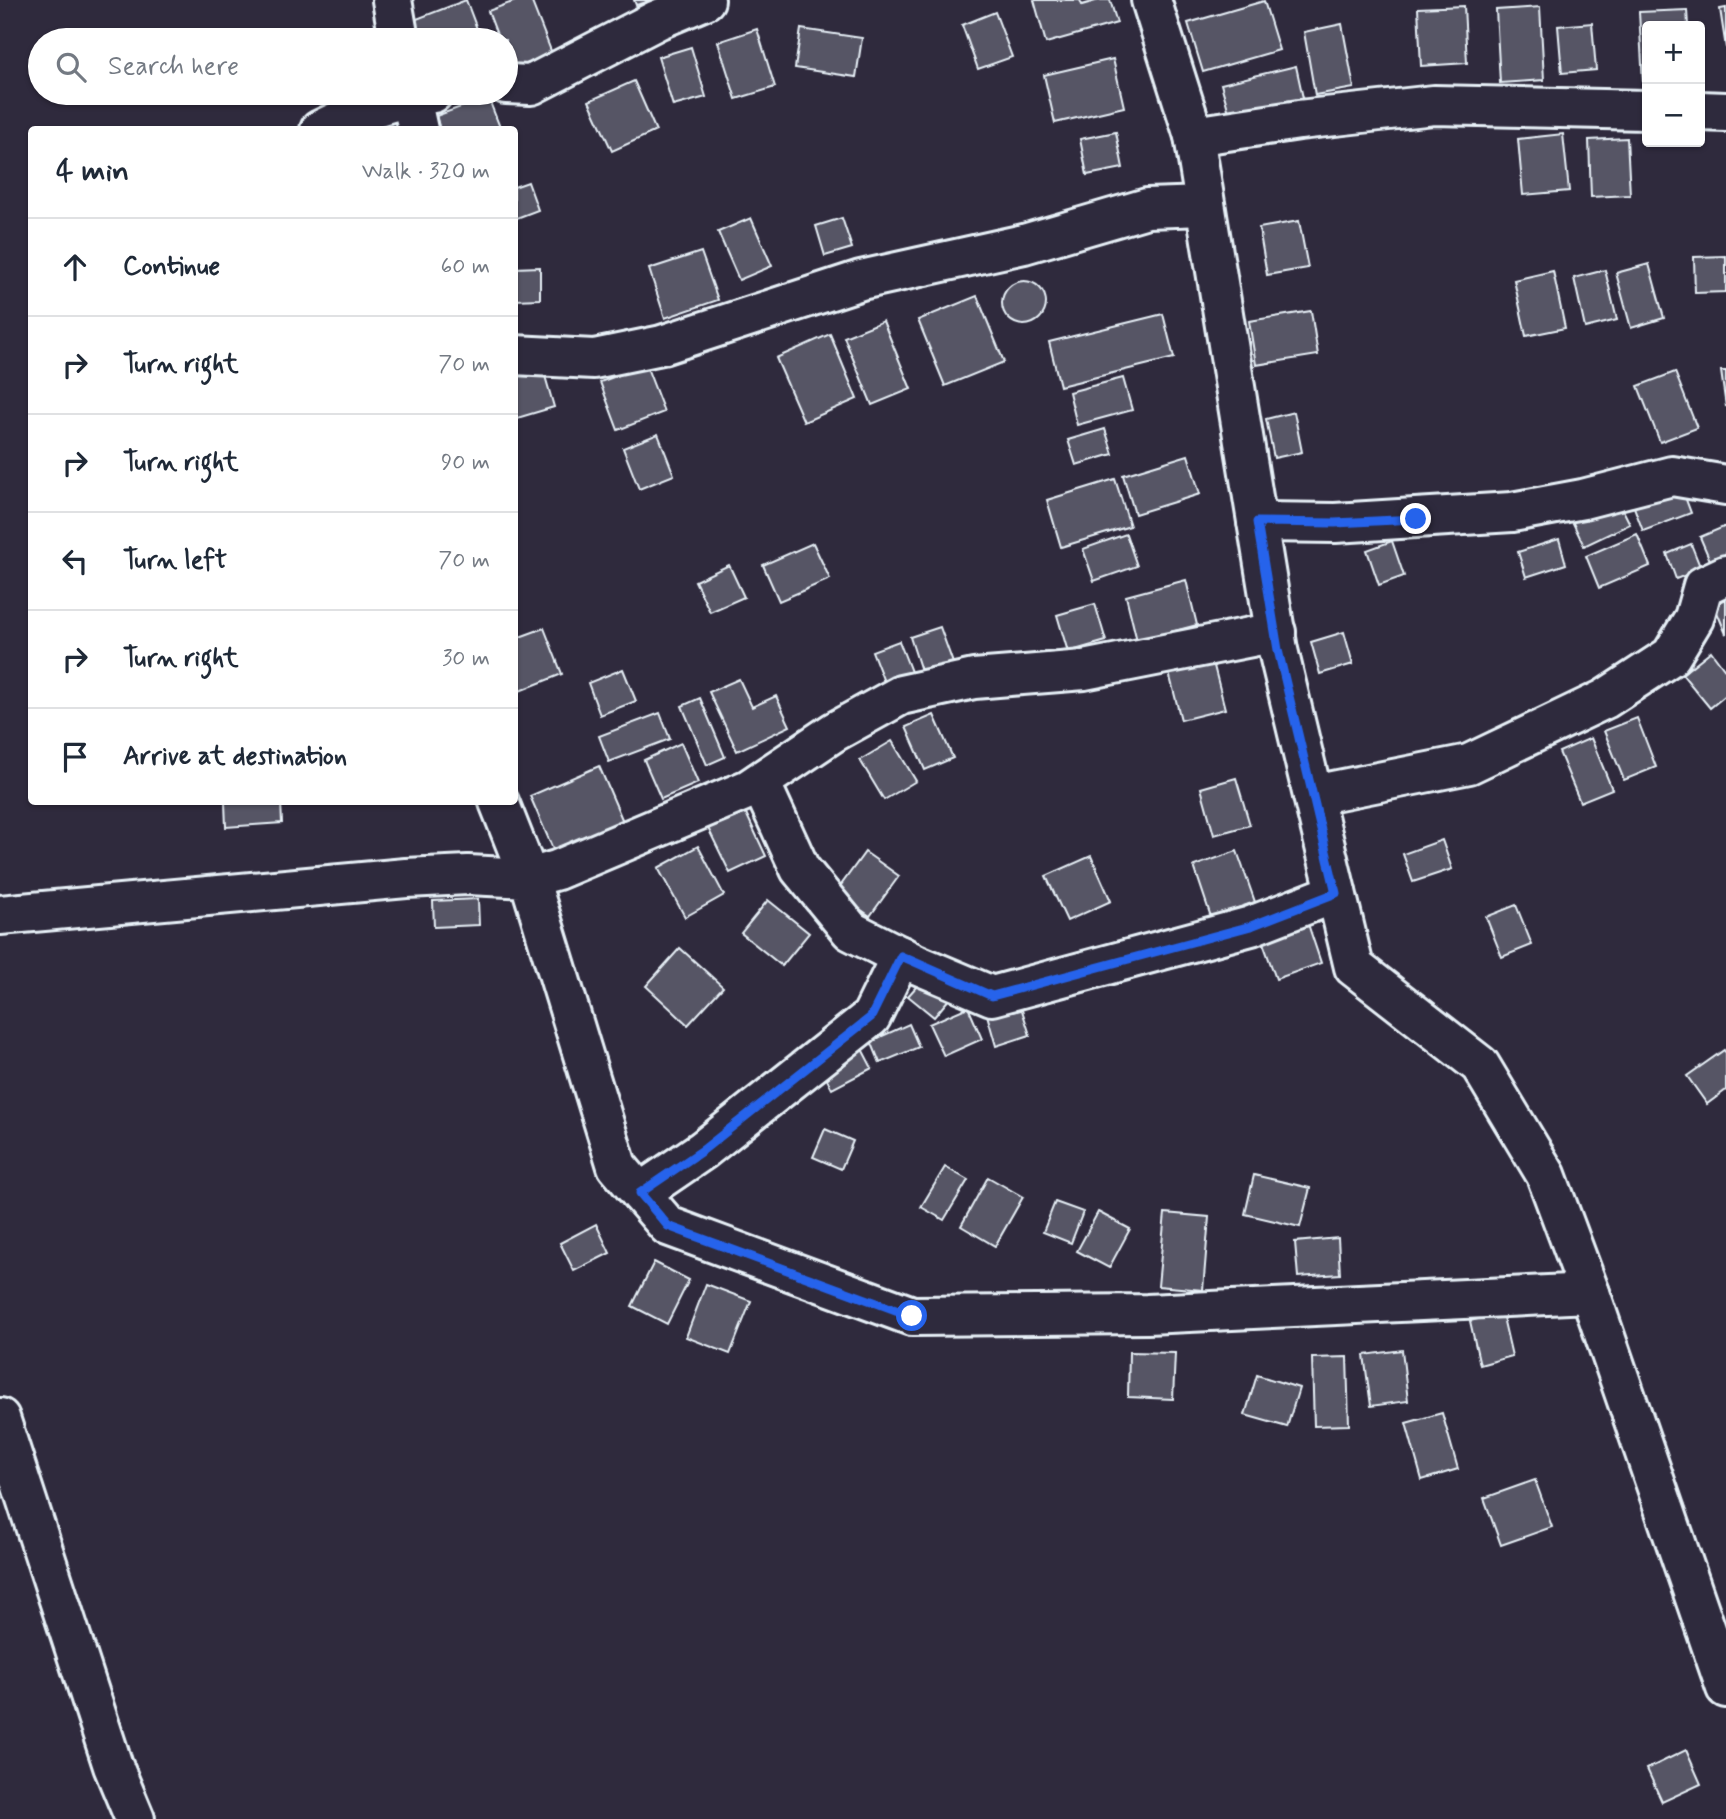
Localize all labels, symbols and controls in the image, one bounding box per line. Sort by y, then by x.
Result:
map controls [1642,21,1705,147]
button: + [1642,21,1705,84]
search box [28,28,518,105]
icon: search [52,48,90,86]
text: Search here [108,50,239,84]
button: − [1642,84,1705,147]
text: 4 min [56,152,129,191]
text: Walk · 320 m [362,157,490,187]
icon: ahead [56,248,94,286]
text: Continue [123,250,220,284]
text: 60 m [441,252,490,282]
icon: right [56,346,94,384]
text: Turn right [123,348,239,382]
text: 70 m [438,350,490,380]
icon: right [56,444,94,482]
text: Turn right [123,446,239,480]
text: 90 m [441,448,490,478]
route end [1400,503,1431,534]
icon: left [56,542,94,580]
text: Turn left [123,544,227,578]
text: 70 m [438,546,490,576]
icon: right [56,640,94,678]
text: Turn right [123,642,239,676]
text: 30 m [442,644,490,674]
icon: arrive [56,738,94,776]
text: Arrive at destination [123,740,347,774]
route start [896,1300,927,1331]

